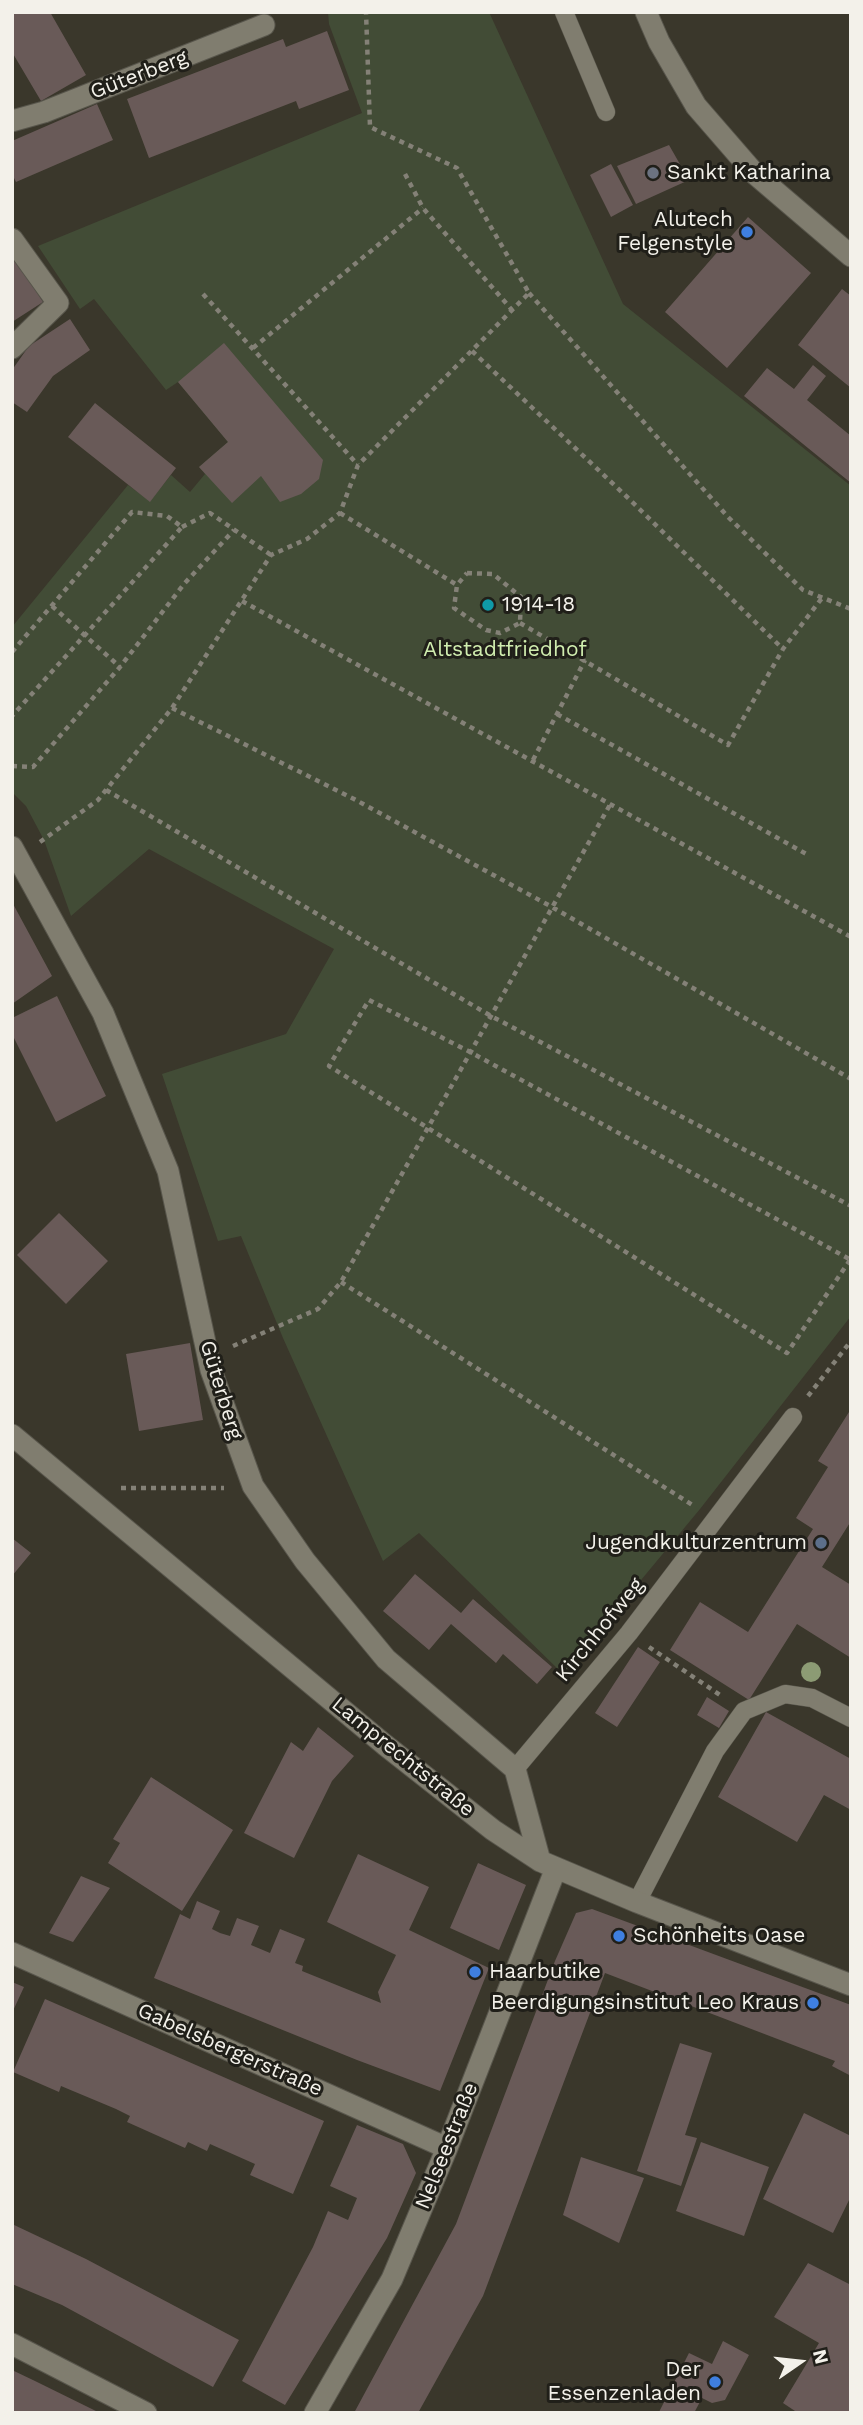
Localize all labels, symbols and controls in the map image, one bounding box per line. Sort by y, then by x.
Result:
street label: Güterberg [87,45,191,105]
place label: Sankt Katharina [667,160,831,186]
marker: Sankt Katharina [645,165,661,181]
place label: Alutech Felgenstyle [617,207,733,257]
marker: Alutech Felgenstyle [739,224,755,240]
place label: 1914-18 [502,592,575,618]
marker: 1914-18 [480,597,496,613]
park label: Altstadtfriedhof [423,637,587,663]
street label: Güterberg [194,1337,248,1443]
place label: Jugendkulturzentrum [585,1530,807,1556]
marker: Jugendkulturzentrum [813,1535,829,1551]
street label: Kirchhofweg [550,1573,650,1687]
street label: Lamprechtstraße [326,1692,480,1822]
place label: Schönheits Oase [633,1923,805,1949]
marker: Schönheits Oase [611,1928,627,1944]
place label: Haarbutike [489,1959,601,1985]
marker: Haarbutike [467,1964,483,1980]
place label: Beerdigungsinstitut Leo Kraus [491,1990,799,2016]
marker: Beerdigungsinstitut Leo Kraus [805,1995,821,2011]
street label: Gabelsbergerstraße [134,1998,326,2102]
street label: Nelseestraße [410,2079,484,2213]
north arrow [765,2327,835,2397]
text: N [808,2347,834,2366]
place label: Der Essenzenladen [548,2357,701,2407]
marker: Der Essenzenladen [707,2374,723,2390]

